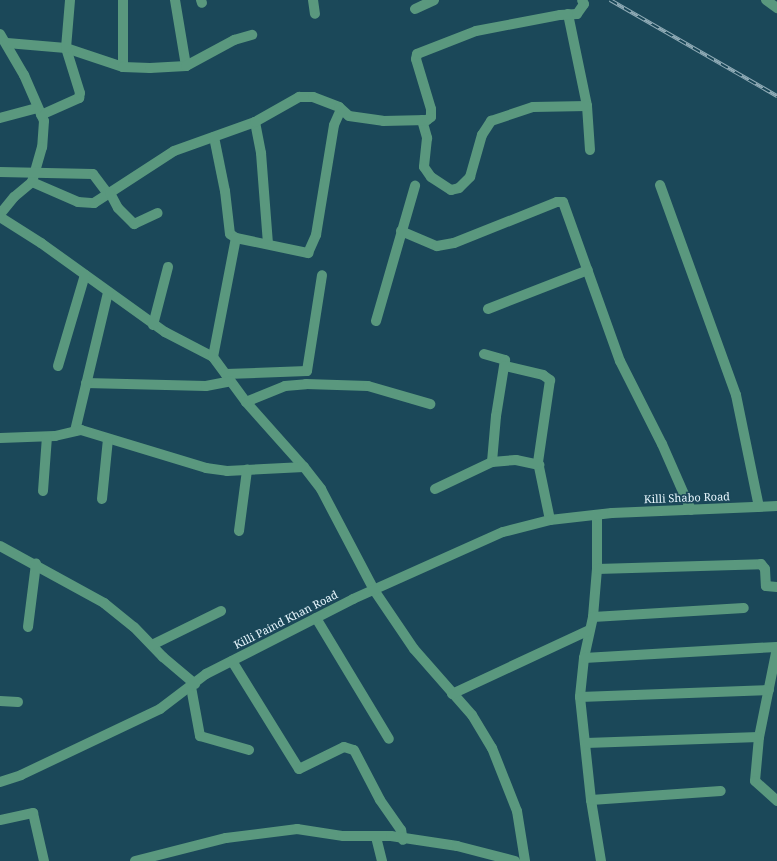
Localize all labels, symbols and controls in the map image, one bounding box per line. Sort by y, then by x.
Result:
street label: Killi Shabo Road [644,490,730,506]
street label: Killi Paind Khan Road [232,588,340,652]

